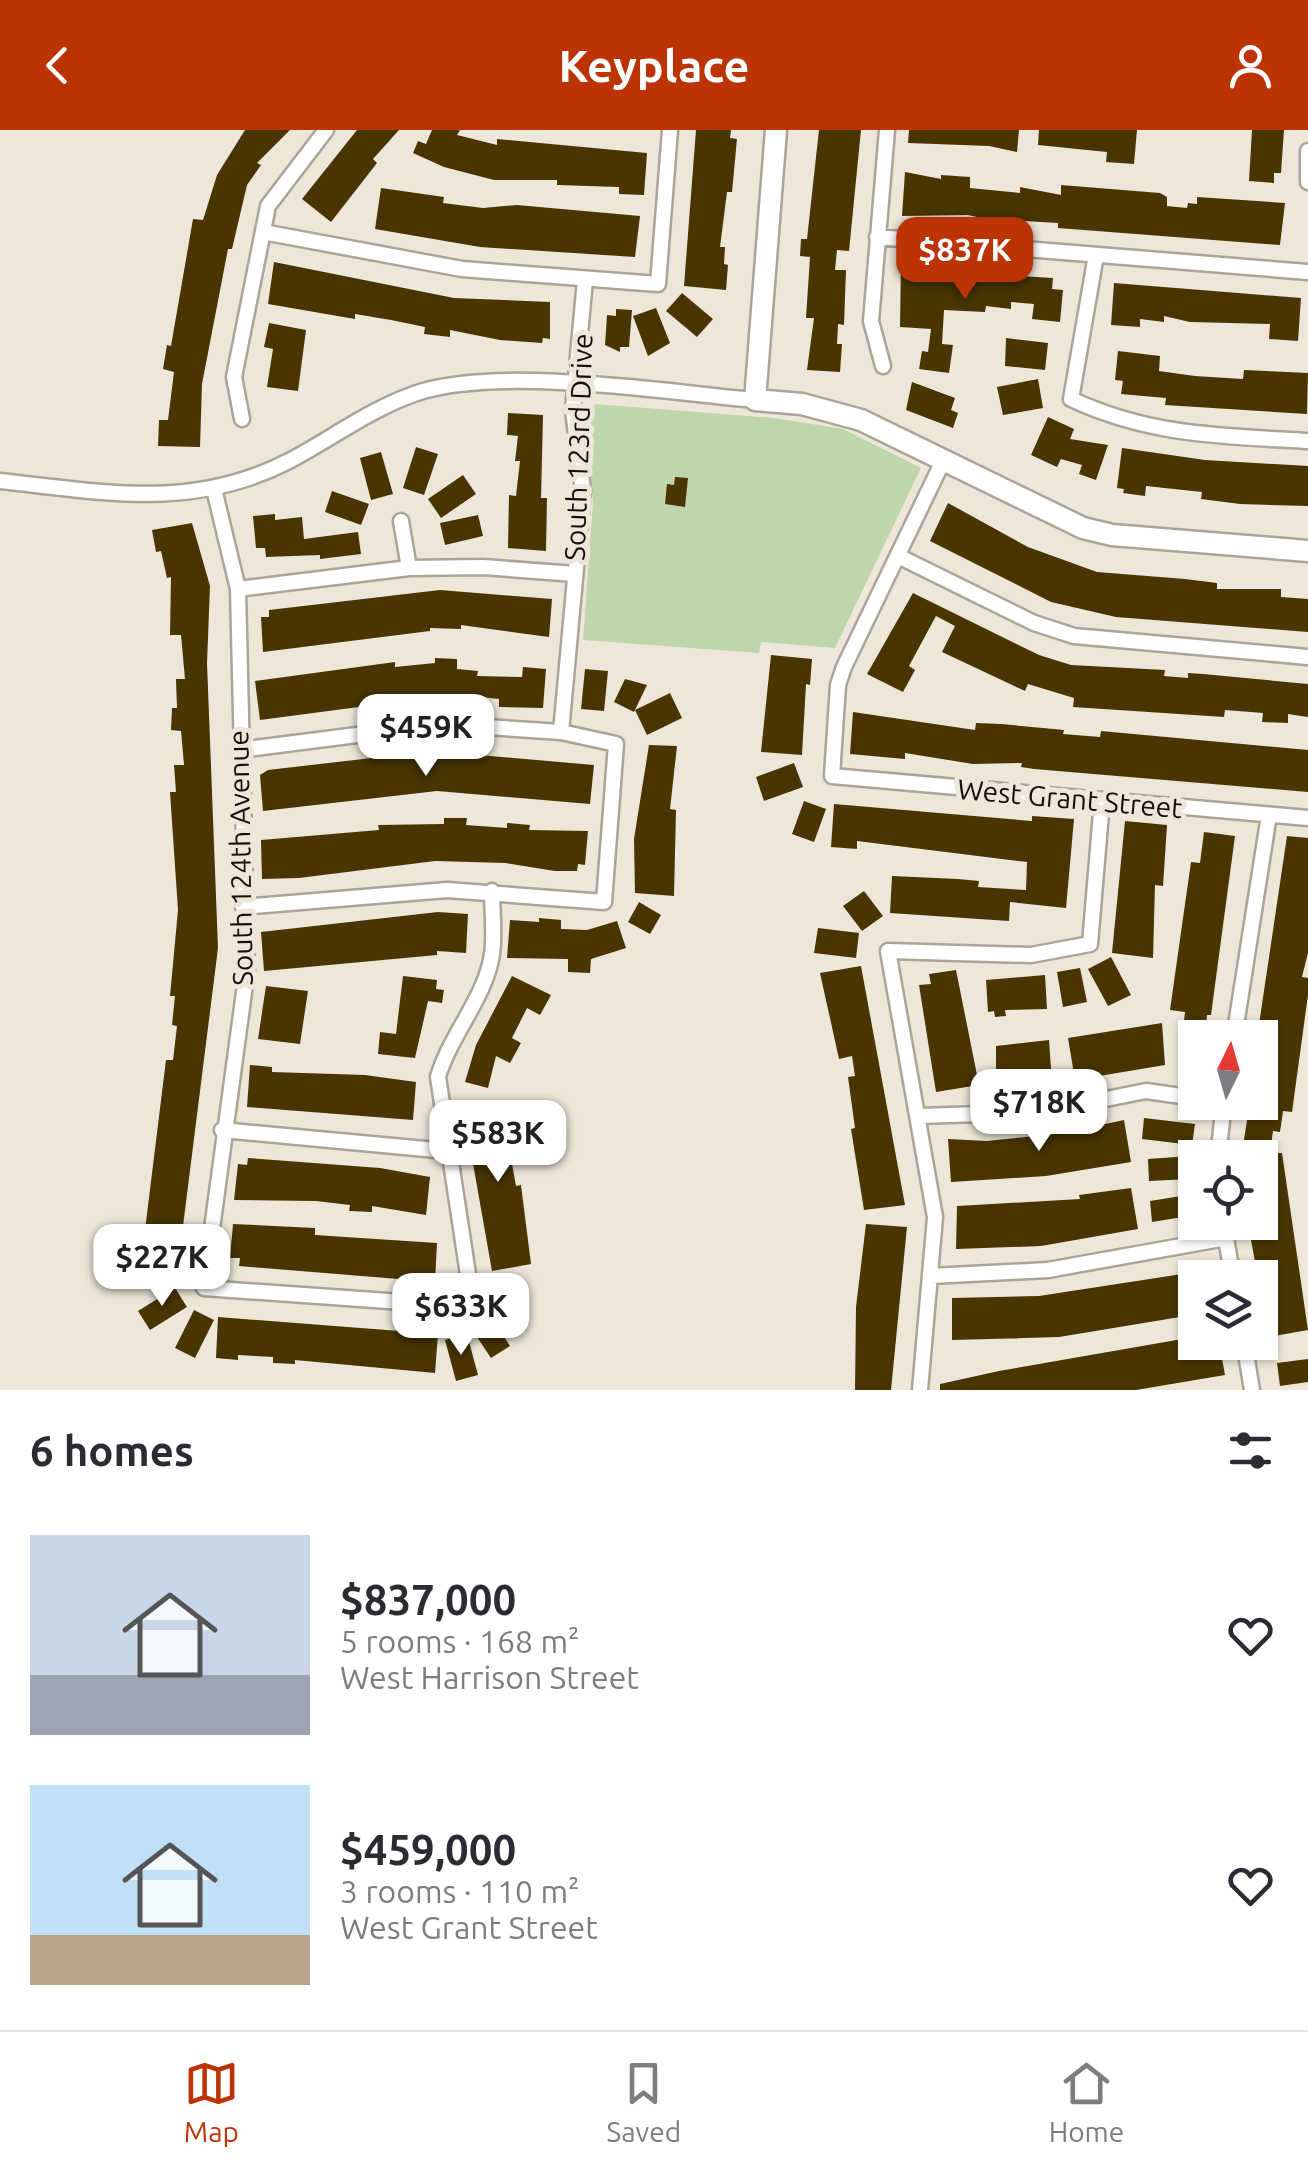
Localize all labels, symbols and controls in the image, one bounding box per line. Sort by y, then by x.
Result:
icon: back [30,38,85,93]
icon: person [1223,38,1278,93]
text: Keyplace [559,40,749,91]
pin: $837K [895,217,1035,302]
text: $837K [918,231,1012,267]
street label: South 123rd Drive [559,333,597,561]
pin: $459K [356,694,496,779]
text: $459K [379,708,473,744]
street label: South 124th Avenue [222,730,258,986]
street label: West Grant Street [956,773,1184,823]
north arrow [1178,1020,1278,1120]
map controls [1178,1020,1278,1360]
pin: $718K [969,1069,1109,1154]
text: $718K [992,1083,1086,1119]
pin: $583K [428,1100,568,1185]
text: $583K [451,1114,545,1150]
button: locate [1178,1140,1278,1240]
pin: $227K [92,1224,232,1309]
text: $227K [115,1238,209,1274]
button: layers [1178,1260,1278,1360]
pin: $633K [391,1273,531,1358]
text: $633K [414,1287,508,1323]
icon: filters [1223,1423,1278,1478]
text: 6 homes [30,1427,194,1474]
icon: home [110,1575,230,1695]
text: $837,000 [340,1576,516,1623]
icon: heart [1223,1608,1278,1663]
text: 5 rooms · 168 m² [340,1623,580,1659]
text: West Harrison Street [340,1659,639,1695]
icon: home [110,1825,230,1945]
text: $459,000 [340,1826,516,1873]
icon: heart [1223,1858,1278,1913]
text: 3 rooms · 110 m² [340,1873,580,1909]
text: West Grant Street [340,1909,598,1945]
tab: Map [184,2056,239,2147]
tab: Saved [607,2056,681,2147]
tab: Home [1049,2056,1124,2147]

